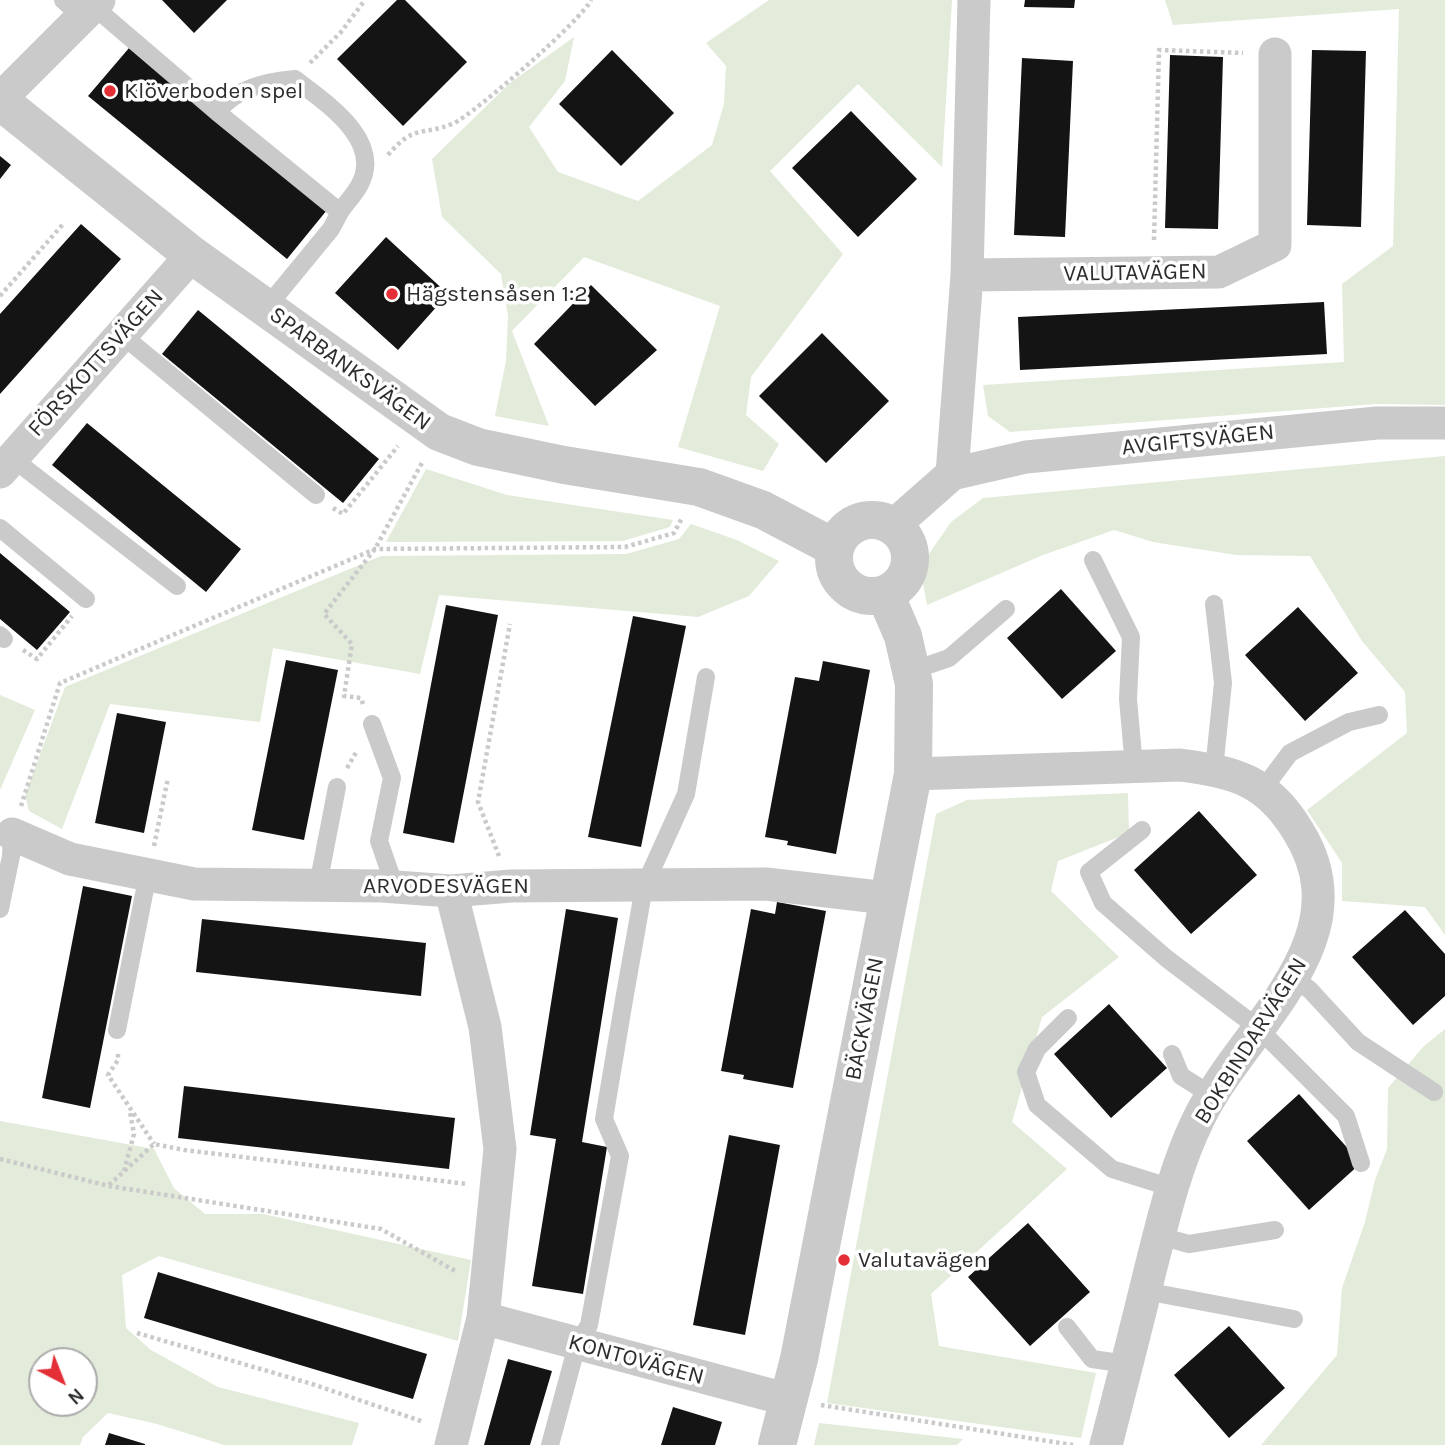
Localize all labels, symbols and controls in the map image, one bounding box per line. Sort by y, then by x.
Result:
place label: Klöverboden spel [124,77,303,105]
marker: Klöverboden spel [102,83,118,99]
street label: VALUTAVÄGEN [1063,258,1207,288]
place label: Hägstensåsen 1:2 [406,280,588,308]
street label: FÖRSKOTTSVÄGEN [22,283,170,443]
marker: Hägstensåsen 1:2 [384,286,400,302]
street label: SPARBANKSVÄGEN [264,301,436,437]
street label: AVGIFTSVÄGEN [1120,418,1276,462]
street label: ARVODESVÄGEN [363,872,529,900]
street label: BOKBINDARVÄGEN [1189,953,1313,1129]
street label: BÄCKVÄGEN [840,955,890,1083]
place label: Valutavägen [858,1246,987,1274]
marker: Valutavägen [836,1252,852,1268]
street label: KONTOVÄGEN [565,1329,707,1391]
north arrow [28,1347,98,1417]
text: N [63,1383,88,1409]

